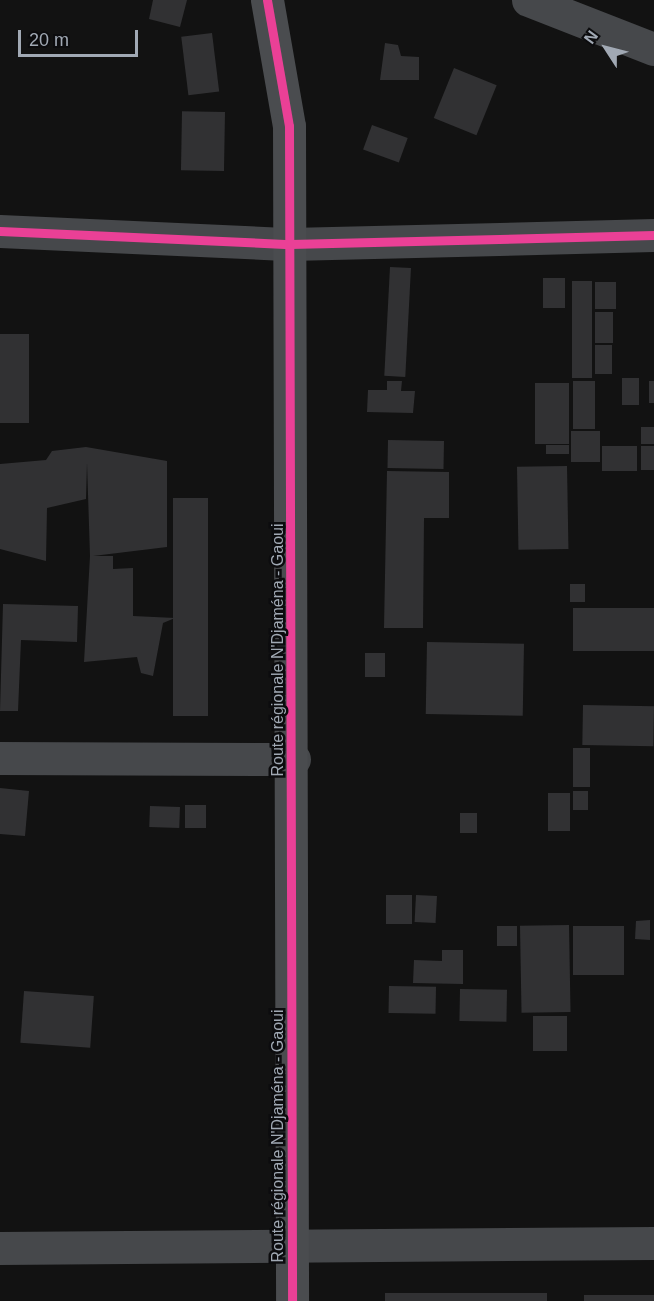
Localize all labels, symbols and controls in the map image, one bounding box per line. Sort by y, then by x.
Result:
scale bar [21,18,141,56]
north arrow [576,18,636,78]
text: N [581,27,601,47]
text: 20 m [29,30,69,50]
street label: Route régionale N'Djaména - Gaoui [268,524,288,776]
street label: Route régionale N'Djaména - Gaoui [268,1010,288,1262]

